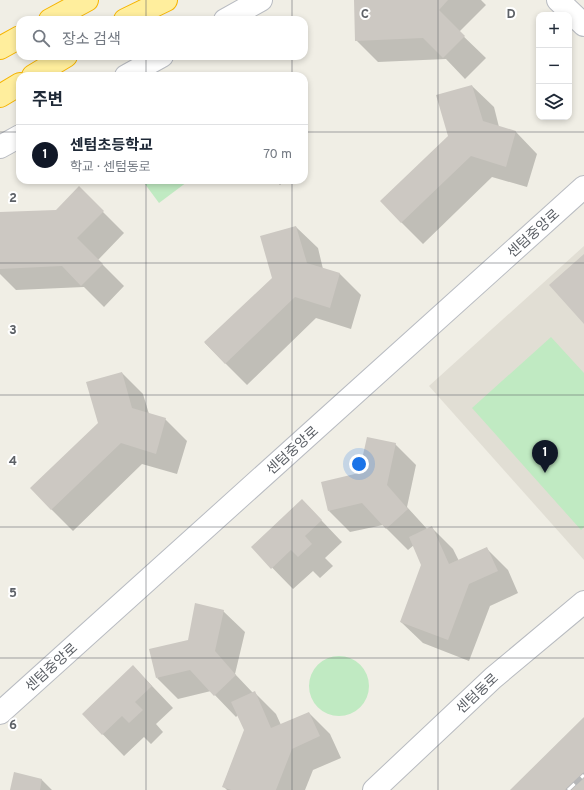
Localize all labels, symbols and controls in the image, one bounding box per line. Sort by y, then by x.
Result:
text: C [361,7,369,23]
text: D [506,7,516,23]
map controls [536,12,572,120]
button: + [536,12,572,48]
search box [16,16,308,60]
icon: search [30,27,52,49]
text: 장소 검색 [62,31,121,50]
button: − [536,48,572,84]
button: layers [536,84,572,120]
text: 주변 [32,90,63,112]
text: 센텀초등학교 [70,137,153,156]
text: 1 [42,147,48,163]
text: 70 m [263,147,292,163]
text: 학교 · 센텀동로 [70,160,151,176]
text: 2 [9,191,17,207]
street label: 센텀중앙로 [504,206,564,262]
text: 3 [9,323,17,339]
street label: 센텀중앙로 [263,423,323,479]
pin: 1 [532,440,558,473]
text: 4 [9,454,17,470]
your location [349,454,369,474]
text: 5 [9,586,17,602]
street label: 센텀중앙로 [22,640,82,696]
street label: 센텀동로 [453,670,503,718]
text: 6 [9,718,17,734]

